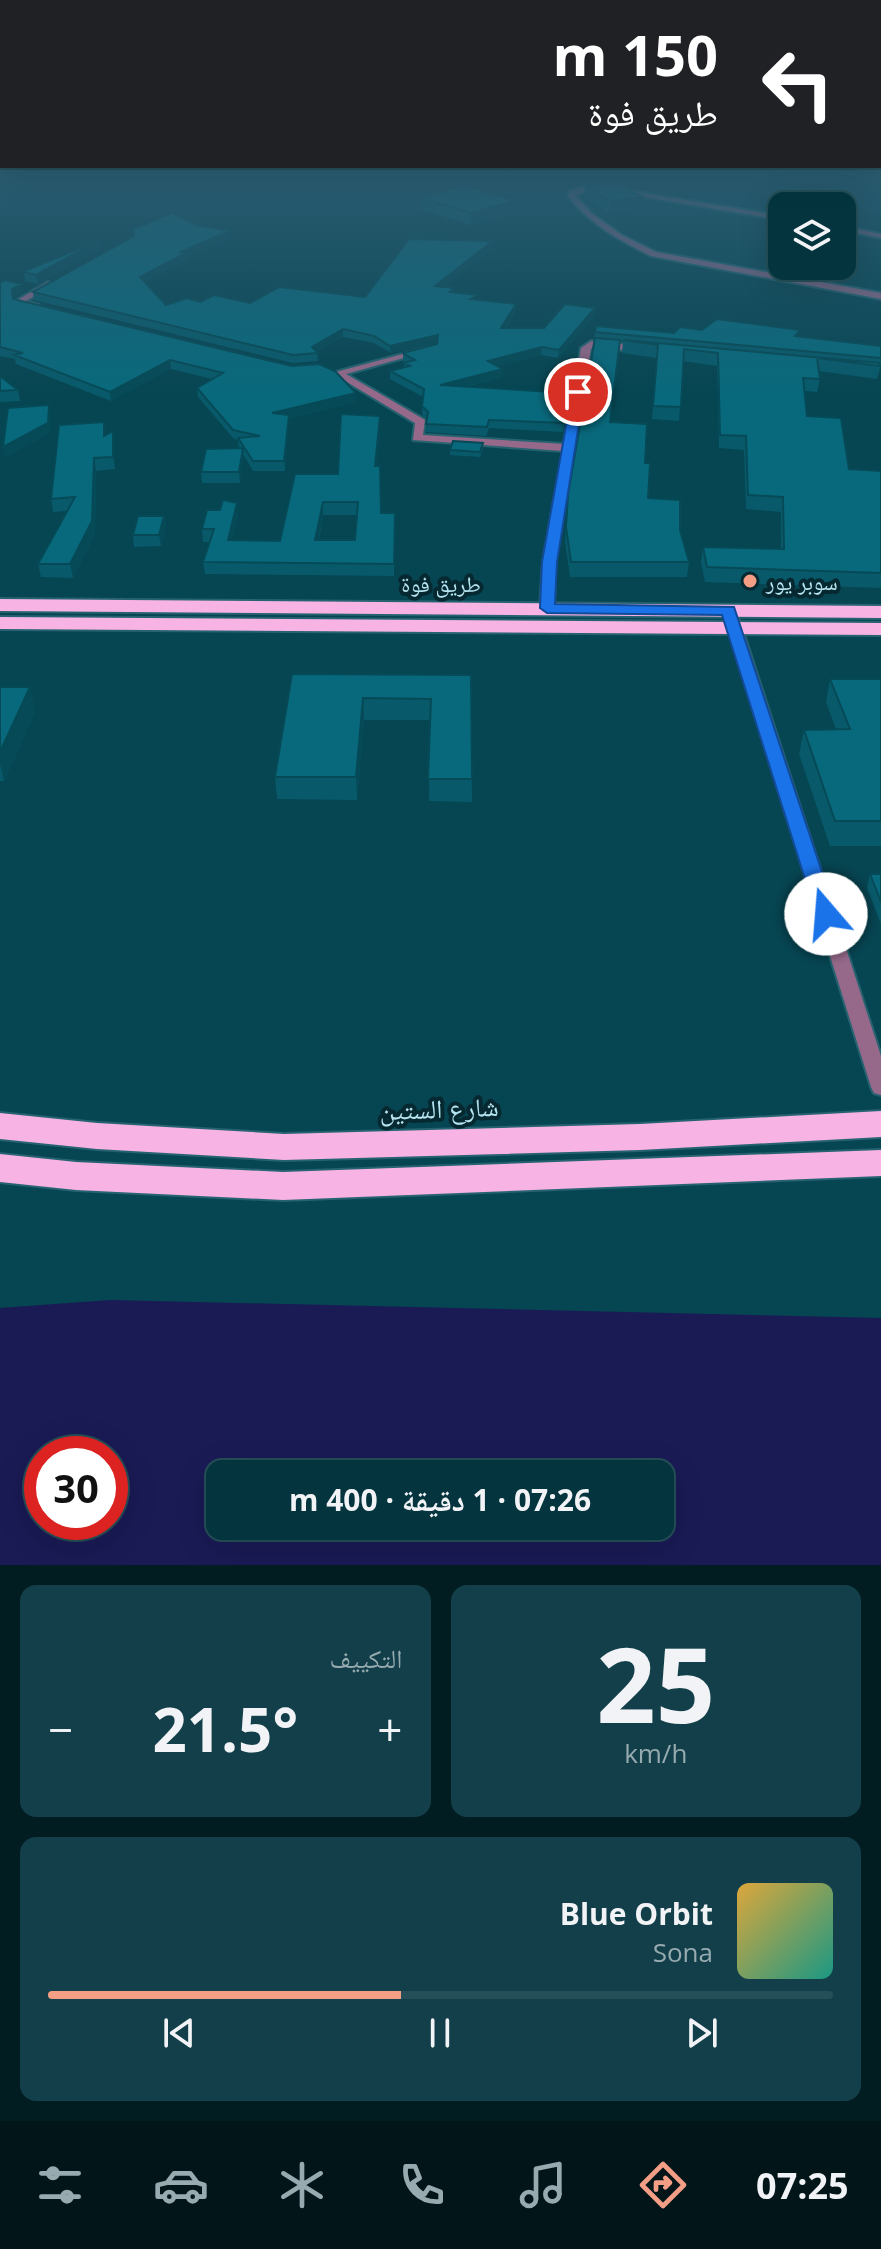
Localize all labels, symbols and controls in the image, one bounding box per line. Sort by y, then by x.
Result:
text: 150 m [552,16,718,92]
icon: left [746,32,850,136]
text: طريق فوة [588,88,718,137]
map controls [768,192,856,280]
button: layers [768,192,856,280]
pin [544,358,612,426]
icon: arrive [556,370,600,414]
place label: سوبر يور [765,566,838,596]
street label: طريق فوة [401,568,481,598]
marker: سوبر يور [741,572,759,590]
position arrow [784,872,868,956]
street label: شارع الستين [379,1088,499,1128]
speed limit sign: 30 [24,1436,128,1540]
text: 07:26 · 1 دقيقة · 400 m [289,1479,591,1520]
text: 25 [596,1612,715,1753]
text: التكييف [330,1640,403,1676]
text: 21.5° [152,1688,298,1770]
text: − [48,1699,73,1759]
text: + [377,1699,402,1759]
text: km/h [624,1735,687,1771]
text: Blue Orbit [560,1893,713,1934]
text: Sona [653,1934,713,1970]
icon: previous [157,2011,201,2055]
icon: pause [418,2011,462,2055]
icon: next [680,2011,724,2055]
icon: filters [32,2157,88,2213]
icon: car [153,2157,209,2213]
icon: climate [274,2157,330,2213]
icon: phone [394,2157,450,2213]
icon: music [515,2157,571,2213]
icon: directions [635,2157,691,2213]
text: 07:25 [756,2161,849,2210]

